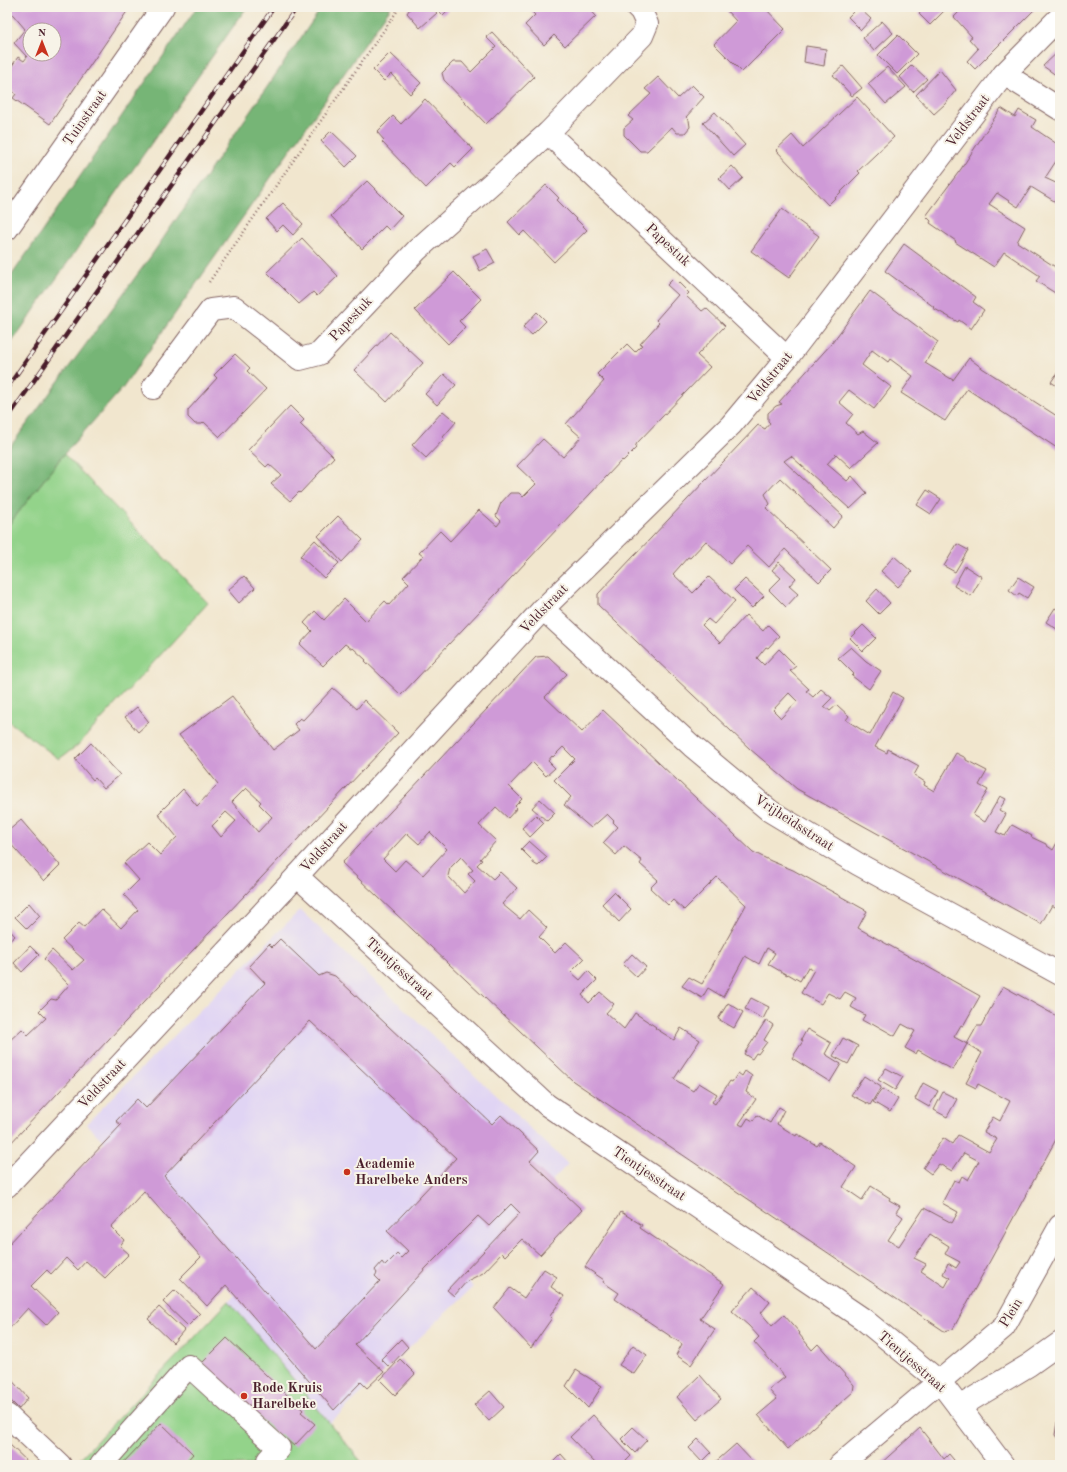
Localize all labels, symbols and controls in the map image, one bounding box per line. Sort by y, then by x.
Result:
north arrow [22,22,62,62]
text: N [38,28,47,39]
street label: Tuinstraat [61,88,109,148]
street label: Veldstraat [944,92,992,150]
street label: Papestuk [643,221,693,269]
street label: Papestuk [327,294,375,344]
street label: Veldstraat [745,349,795,407]
street label: Veldstraat [517,582,571,636]
street label: Vrijheidsstraat [752,792,836,854]
street label: Veldstraat [298,819,350,875]
street label: Tientjesstraat [363,935,435,1003]
street label: Veldstraat [76,1056,128,1112]
street label: Tientjesstraat [610,1144,688,1204]
place label: Academie Harelbeke Anders [355,1157,468,1187]
marker: Academie Harelbeke Anders [342,1167,352,1177]
street label: Plein [997,1296,1025,1330]
street label: Tientjesstraat [875,1329,949,1395]
place label: Rode Kruis Harelbeke [252,1381,322,1411]
marker: Rode Kruis Harelbeke [239,1391,249,1401]

